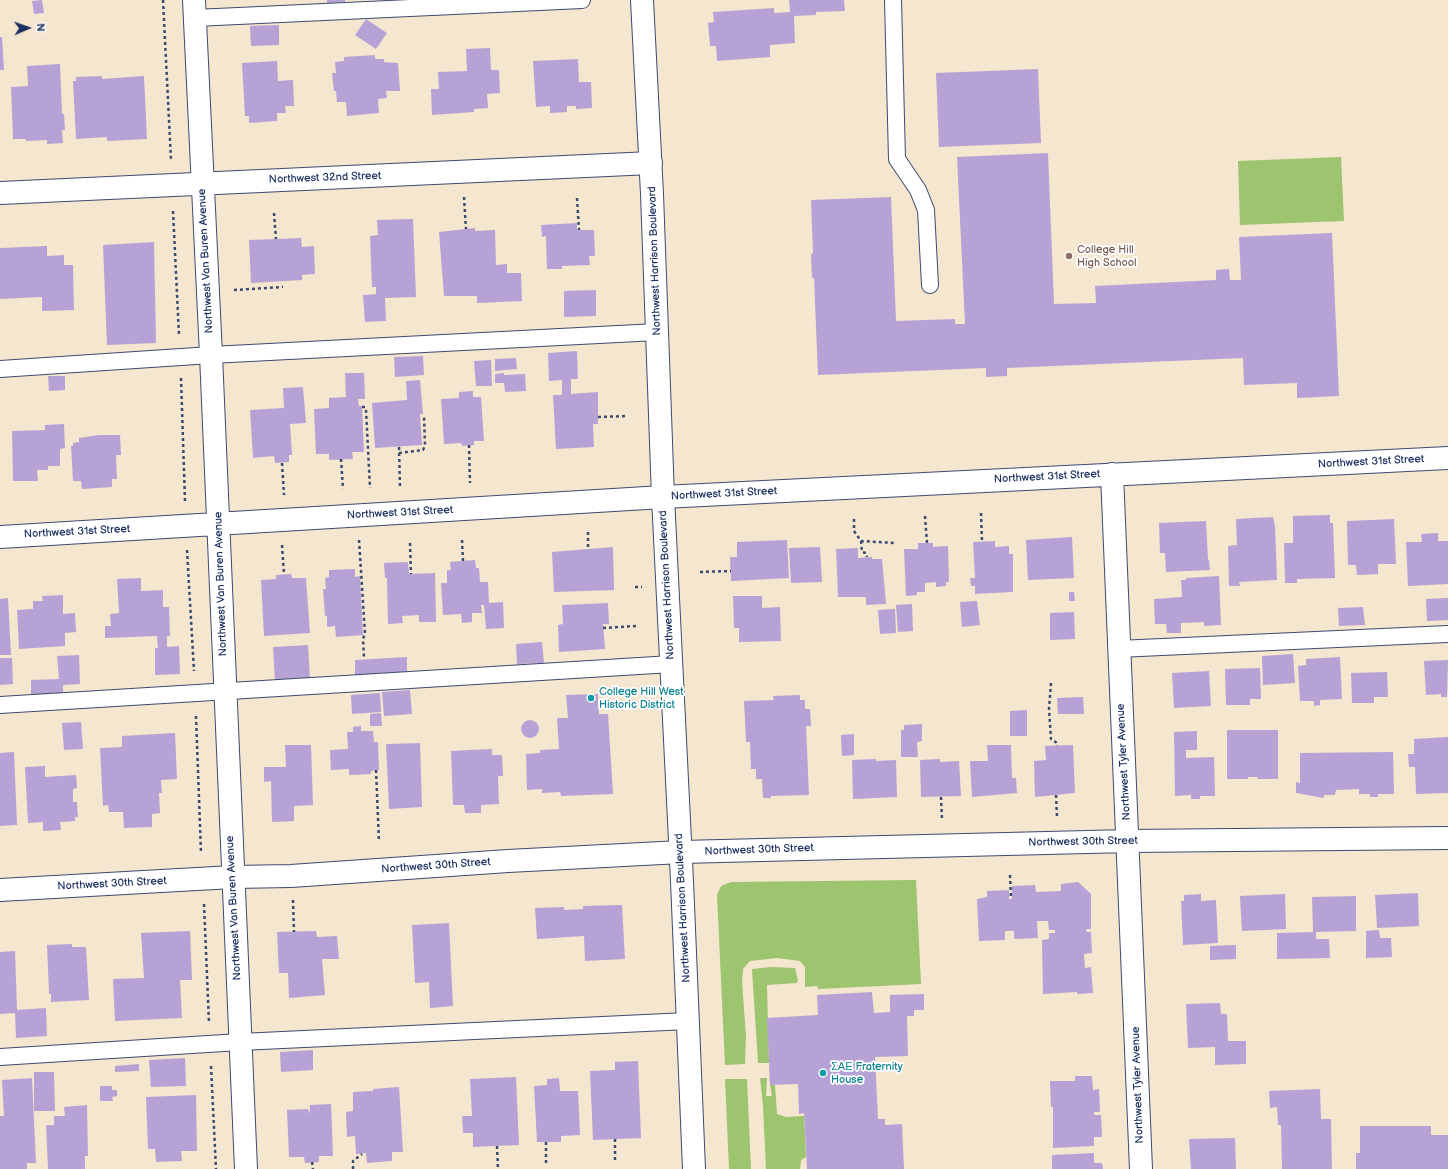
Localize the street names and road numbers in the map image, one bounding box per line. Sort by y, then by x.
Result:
street label: Northwest 32nd Street [269,169,381,187]
street label: Northwest Harrison Boulevard [646,186,664,336]
street label: Northwest Van Buren Avenue [196,188,216,334]
street label: Northwest 31st Street [1317,453,1425,471]
street label: Northwest 31st Street [993,468,1101,486]
street label: Northwest 31st Street [670,485,778,503]
street label: Northwest 31st Street [346,504,454,522]
street label: Northwest Harrison Boulevard [657,510,677,660]
street label: Northwest Van Buren Avenue [212,511,230,657]
street label: Northwest 31st Street [23,523,131,541]
street label: Northwest Tyler Avenue [1114,703,1134,821]
street label: Northwest Harrison Boulevard [673,833,693,983]
street label: Northwest 30th Street [1028,834,1138,850]
street label: Northwest Van Buren Avenue [224,835,244,981]
street label: Northwest 30th Street [704,841,814,859]
street label: Northwest 30th Street [381,856,491,876]
street label: Northwest 30th Street [57,875,167,893]
street label: Northwest Tyler Avenue [1129,1026,1147,1144]

